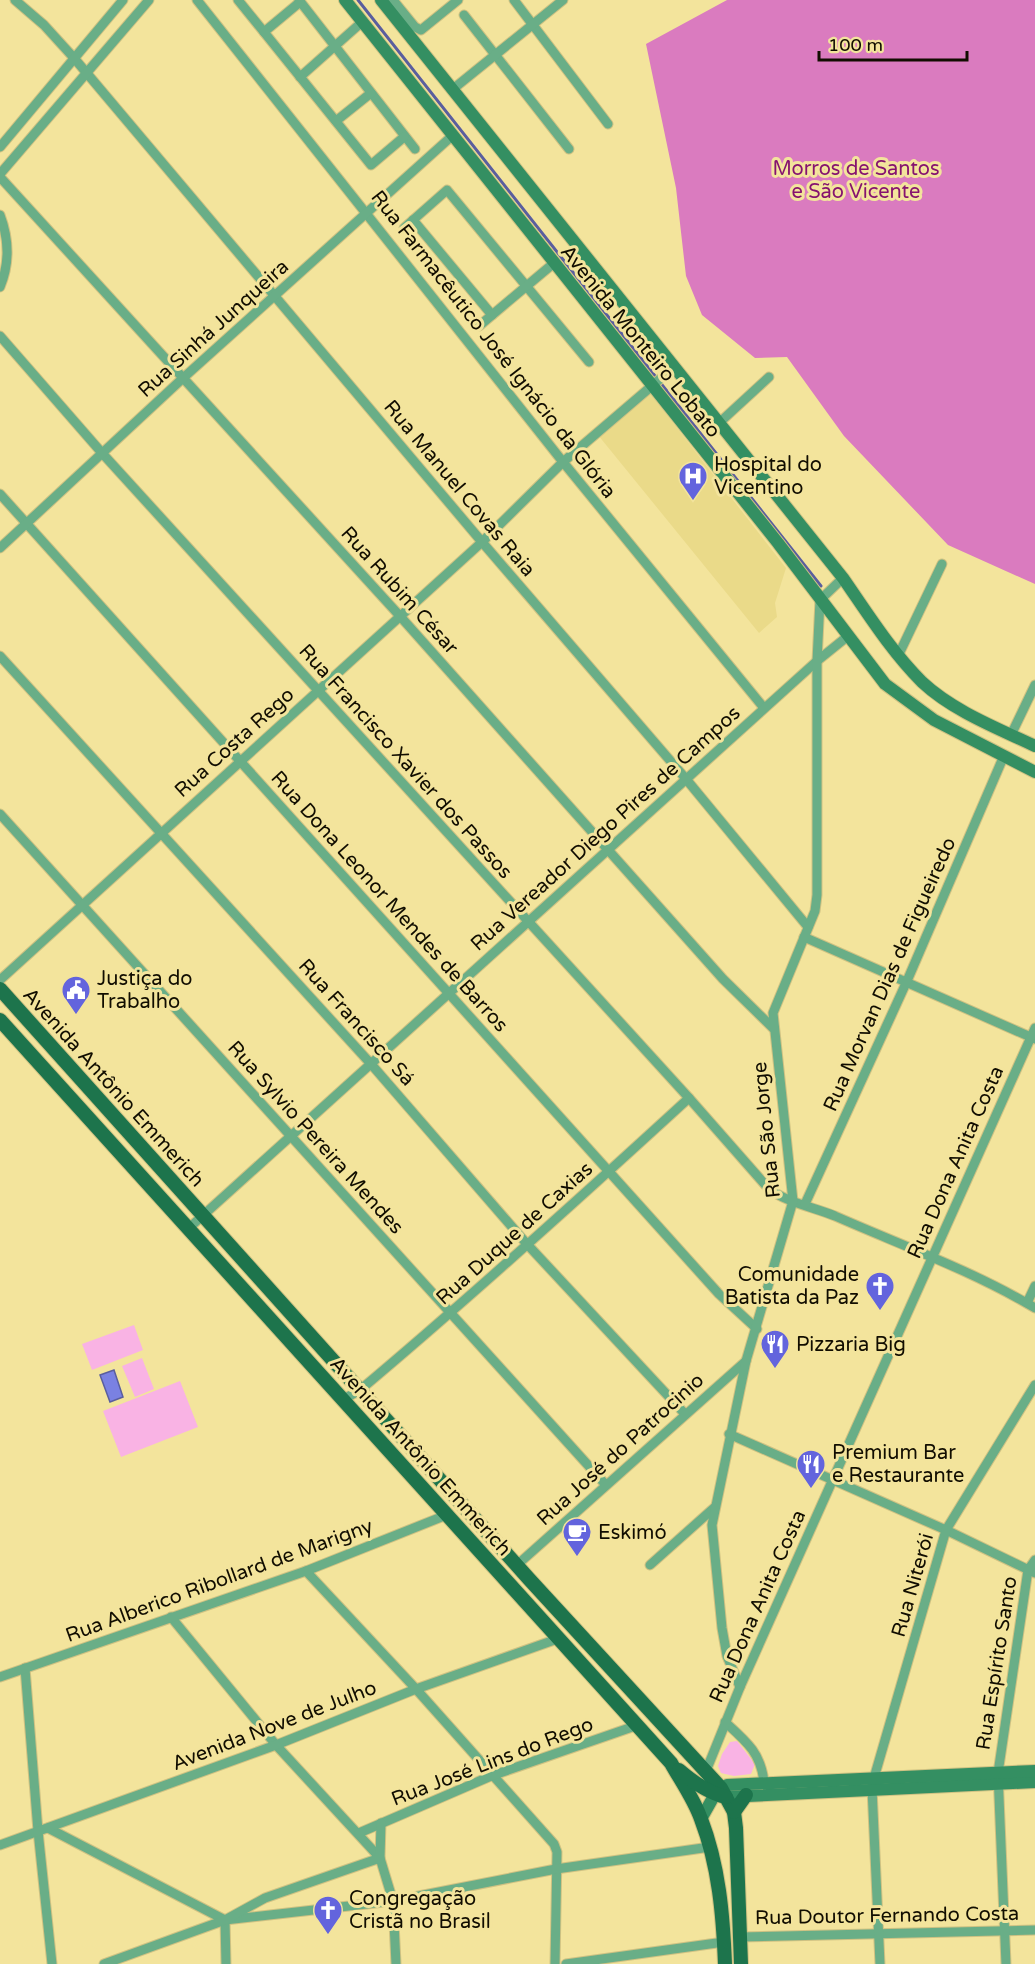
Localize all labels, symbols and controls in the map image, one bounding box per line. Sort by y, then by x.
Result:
scale bar [819,24,968,62]
text: 100 m [828,34,883,56]
park label: Morros de Santos e São Vicente [772,157,940,204]
street label: Rua Farmacêutico José Ignácio da Glória [366,186,621,503]
street label: Avenida Monteiro Lobato [555,240,725,443]
street label: Rua Sinhá Junqueira [133,255,294,403]
street label: Rua Manuel Covas Raia [378,396,540,582]
place label: Hospital do Vicentino [714,453,822,500]
hospital icon: Hospital do Vicentino [677,460,709,502]
street label: Rua Rubim César [336,522,463,660]
street label: Rua Francisco Xavier dos Passos [293,639,517,884]
street label: Rua Costa Rego [170,683,299,803]
street label: Rua Vereador Diego Pires de Campos [466,701,745,956]
street label: Rua Dona Leonor Mendes de Barros [266,766,513,1037]
street label: Rua Morvan Dias de Figueiredo [818,834,961,1115]
street label: Rua Francisco Sá [293,954,419,1091]
place label: Justiça do Trabalho [97,967,193,1014]
public building icon: Justiça do Trabalho [60,974,92,1016]
street label: Avenida Antônio Emmerich [18,983,209,1192]
street label: Rua Sylvio Pereira Mendes [222,1036,408,1239]
street label: Rua São Jorge [748,1061,786,1199]
street label: Rua Dona Anita Costa [903,1062,1009,1263]
street label: Rua Duque de Caxias [432,1157,598,1310]
place label: Comunidade Batista da Paz [725,1263,859,1310]
church icon: Comunidade Batista da Paz [864,1270,896,1312]
restaurant icon: Pizzaria Big [759,1328,791,1370]
place label: Pizzaria Big [796,1333,906,1357]
street label: Avenida Antônio Emmerich [325,1352,516,1561]
street label: Rua José do Patrocinio [532,1368,709,1531]
place label: Premium Bar e Restaurante [832,1441,964,1488]
restaurant icon: Premium Bar e Restaurante [795,1448,827,1490]
street label: Rua Dona Anita Costa [705,1506,811,1707]
street label: Rua Alberico Ribollard de Marigny [62,1514,376,1648]
cafe icon: Eskimó [561,1516,593,1558]
place label: Eskimó [598,1521,667,1545]
street label: Rua Niterói [887,1531,939,1640]
street label: Rua Espírito Santo [971,1575,1023,1752]
street label: Avenida Nove de Julho [169,1676,380,1776]
street label: Rua José Lins do Rego [388,1712,597,1812]
place label: Congregação Cristã no Brasil [349,1887,491,1934]
church icon: Congregação Cristã no Brasil [312,1894,344,1936]
street label: Rua Doutor Fernando Costa [755,1902,1019,1930]

